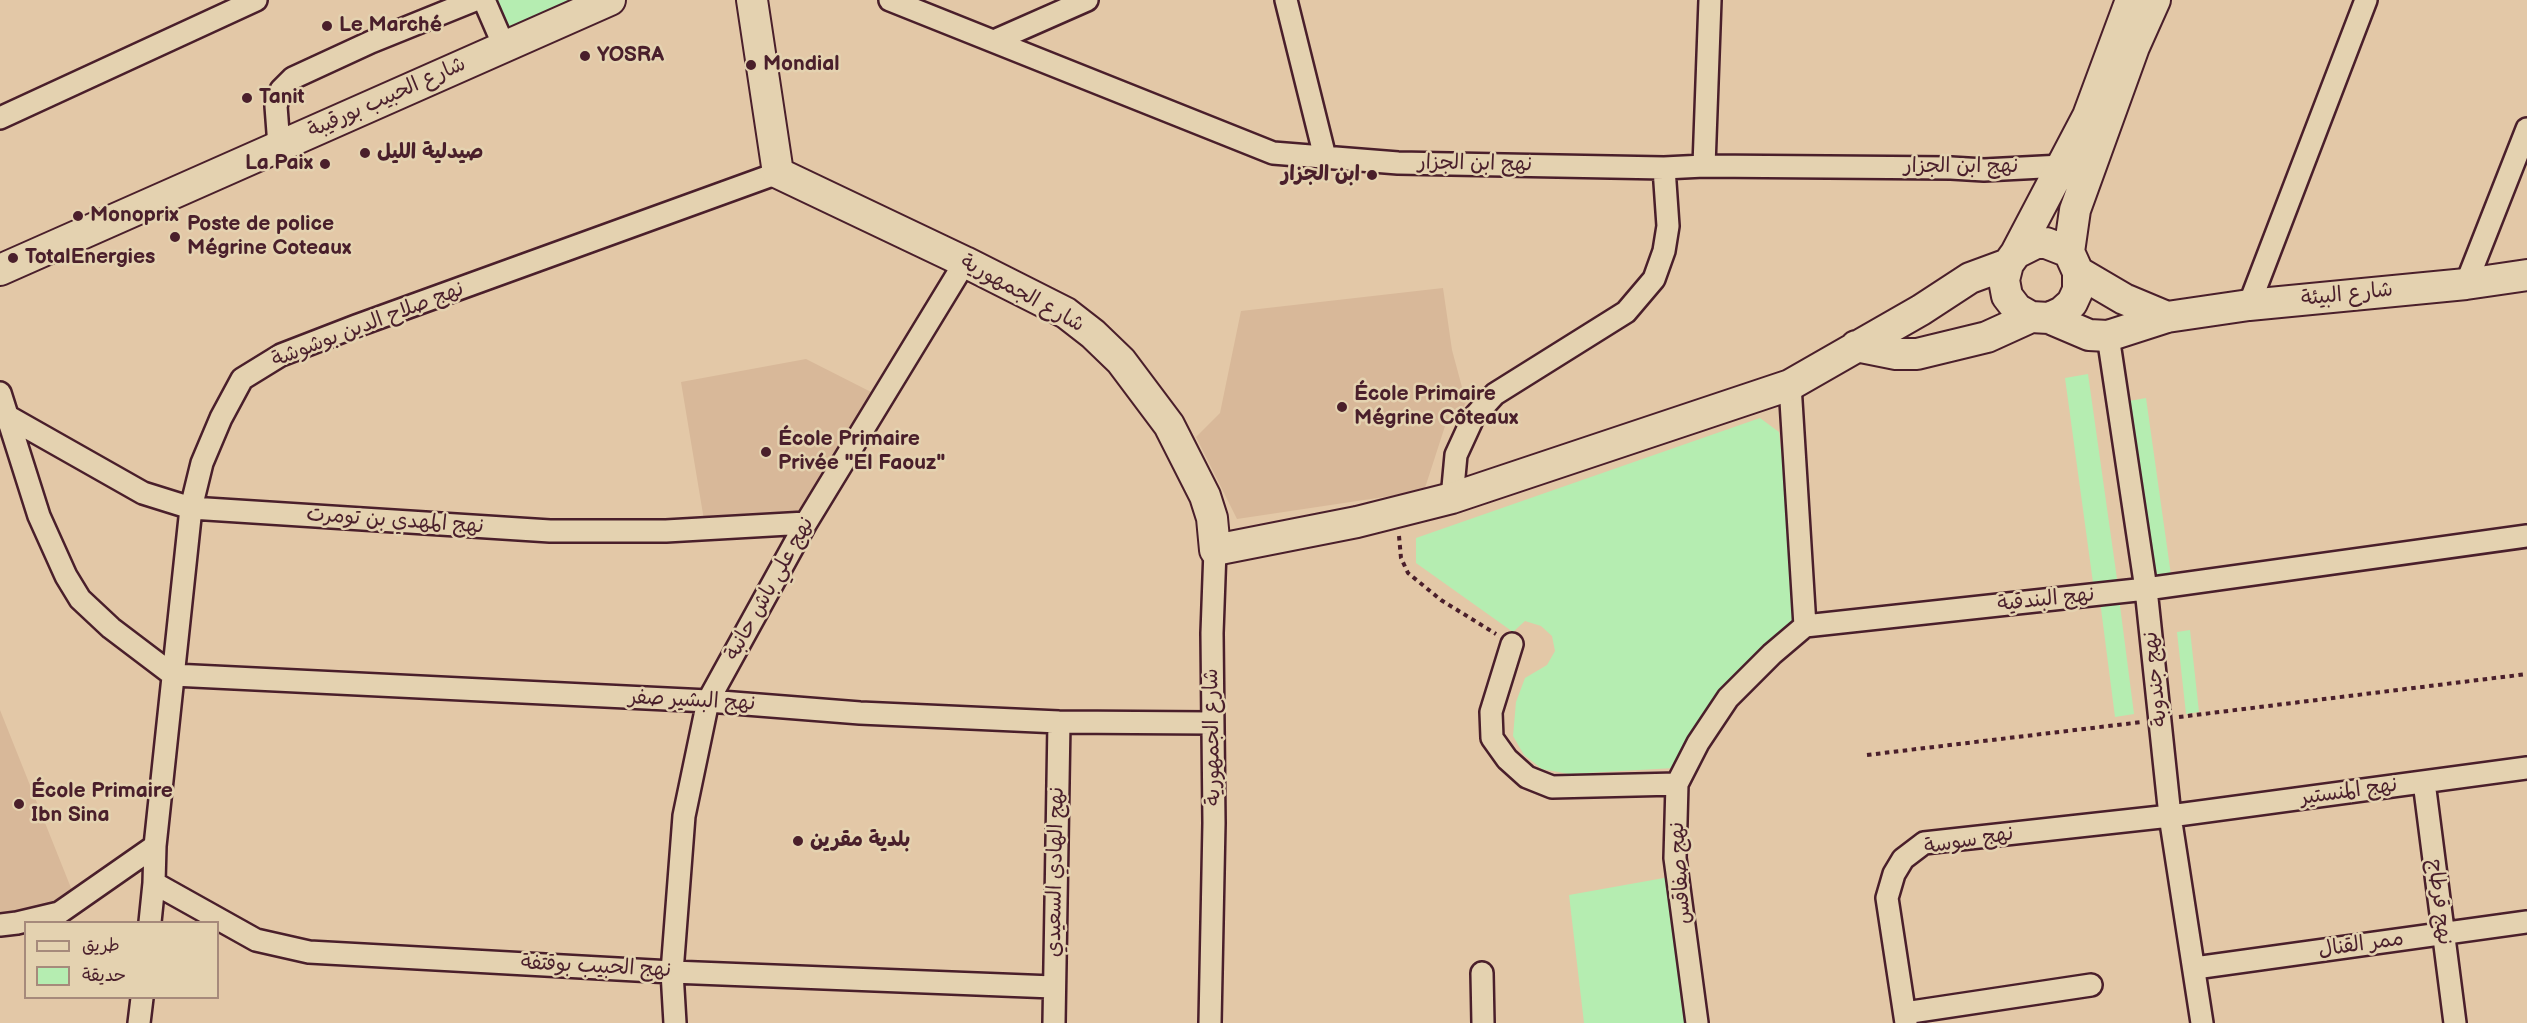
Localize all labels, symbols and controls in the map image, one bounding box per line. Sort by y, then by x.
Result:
place label: Le Marché [339,13,442,39]
marker: Le Marché [320,19,334,33]
place label: YOSRA [597,43,664,69]
marker: YOSRA [578,49,592,63]
street label: شارع الحبيب بورقيبة [304,52,470,144]
place label: Mondial [763,52,840,78]
marker: Mondial [744,58,758,72]
place label: Tanit [259,85,305,111]
marker: Tanit [240,91,254,105]
place label: صيدلية الليل [377,140,483,166]
marker: صيدلية الليل [358,146,372,160]
street label: نهج ابن الجزار [1418,150,1532,178]
place label: La Paix [245,151,313,177]
street label: نهج ابن الجزار [1904,154,2018,180]
marker: La Paix [318,157,332,171]
place label: ابن الجزار [1281,162,1360,188]
marker: ابن الجزار [1365,168,1379,182]
place label: Monoprix [90,203,179,229]
marker: Monoprix [71,209,85,223]
place label: Poste de police Mégrine Coteaux [187,212,351,262]
marker: Poste de police Mégrine Coteaux [168,230,182,244]
place label: TotalEnergies [25,245,155,271]
street label: شارع الجمهورية [956,250,1088,338]
marker: TotalEnergies [6,251,20,265]
street label: نهج صلاح الدين بوشوشة [268,277,468,373]
street label: شارع البيئة [2300,278,2394,312]
place label: École Primaire Mégrine Côteaux [1354,382,1518,432]
marker: École Primaire Mégrine Côteaux [1335,400,1349,414]
place label: École Primaire Privée "El Faouz" [778,427,945,477]
marker: École Primaire Privée "El Faouz" [759,445,773,459]
street label: نهج المهدي بن تومرت [305,502,485,540]
street label: نهج علي باش حانبة [720,513,820,665]
street label: نهج البندقية [1996,582,2096,618]
street label: نهج جندوبة [2138,630,2174,728]
street label: شارع الجمهورية [1199,668,1227,806]
street label: نهج البشير صفر [628,685,756,717]
street label: نهج المنستير [2299,773,2399,811]
place label: École Primaire Ibn Sina [31,779,173,829]
street label: نهج الهادي السعيدي [1042,787,1070,957]
marker: École Primaire Ibn Sina [12,797,26,811]
street label: نهج صفاقس [1665,821,1697,925]
street label: نهج سوسة [1923,822,2015,860]
place label: بلدية مقرين [810,828,910,854]
marker: بلدية مقرين [791,834,805,848]
street label: نهج قرطاج [2421,858,2457,946]
legend [24,921,219,999]
street label: ممر القنال [2317,927,2405,963]
text: طريق [82,935,120,956]
street label: نهج الحبيب بوقتفة [520,950,672,984]
text: حديقة [82,965,126,986]

